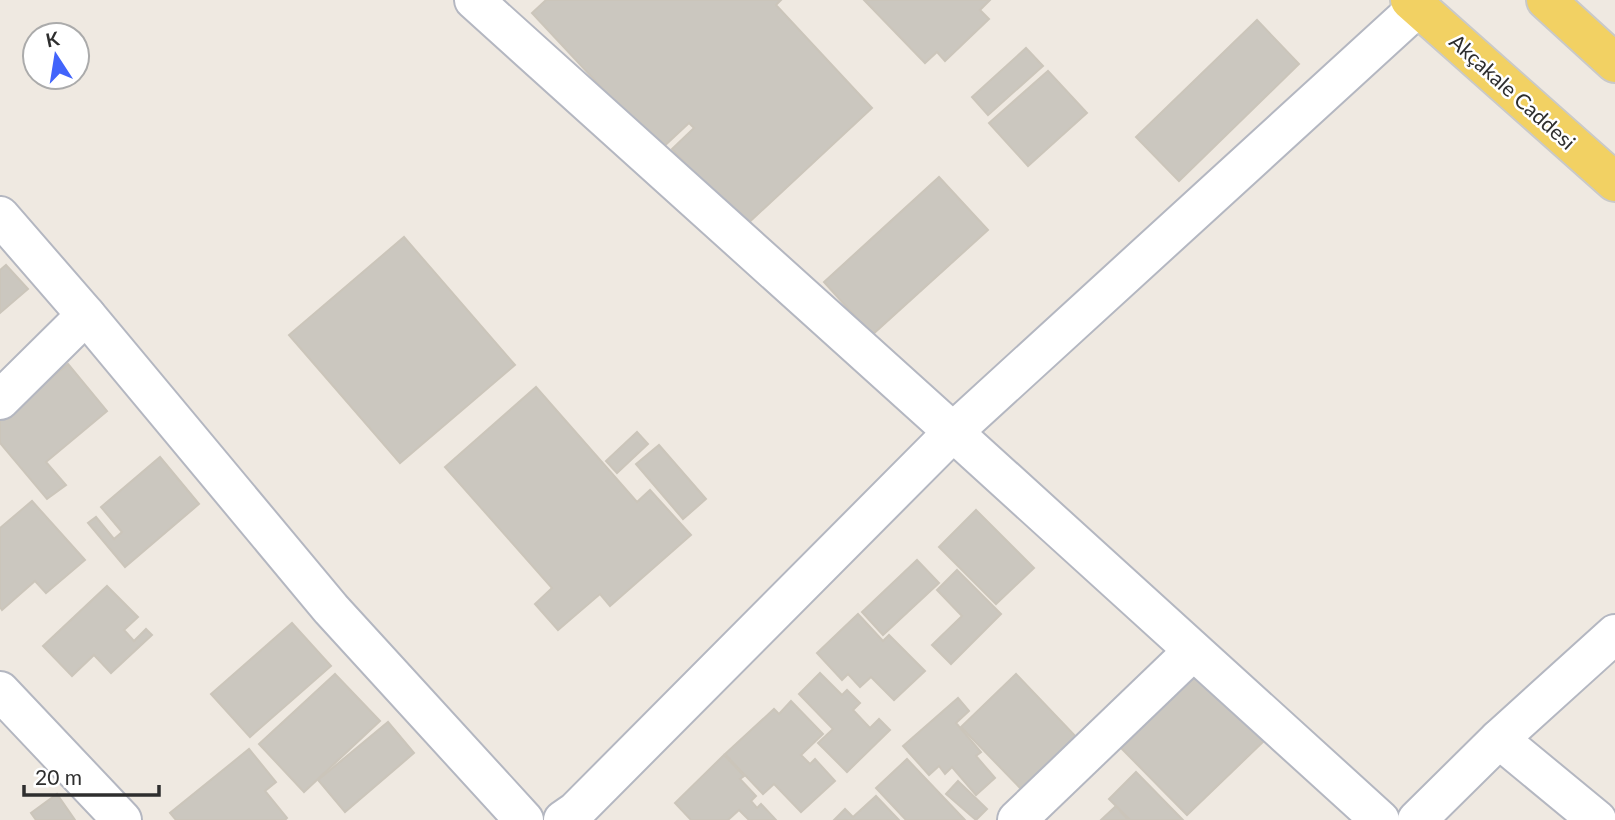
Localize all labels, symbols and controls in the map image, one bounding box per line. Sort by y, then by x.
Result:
north arrow [21,21,91,91]
text: K [44,26,62,51]
street label: Akçakale Caddesi [1445,28,1581,154]
scale bar [24,754,159,798]
text: 20 m [35,764,82,789]

